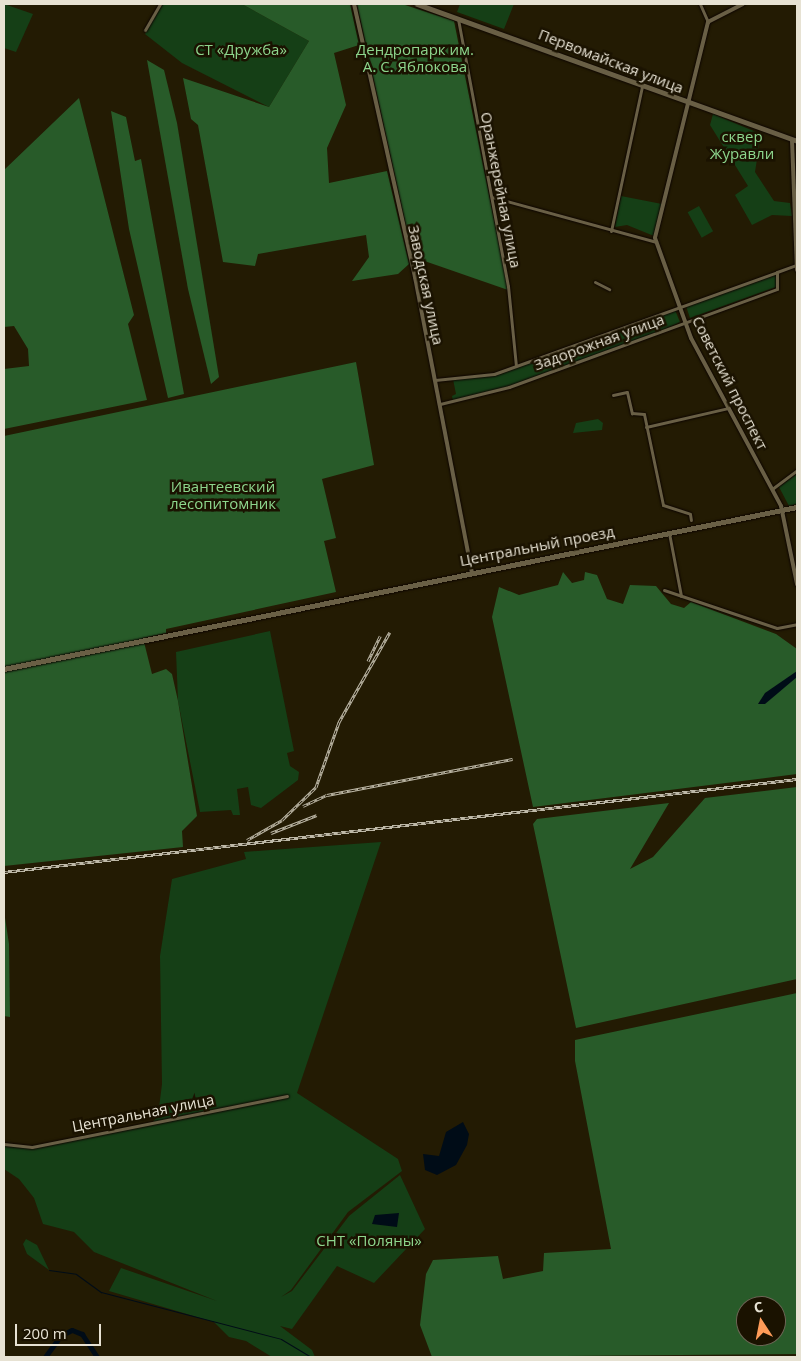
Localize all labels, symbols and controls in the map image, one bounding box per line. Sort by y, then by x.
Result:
street label: Первомайская улица [536,25,686,97]
park label: Дендропарк им. А. С. Яблокова [356,40,474,75]
park label: СТ «Дружба» [195,41,287,59]
street label: Оранжерейная улица [477,110,525,270]
park label: сквер Журавли [710,127,774,162]
street label: Заводская улица [404,223,448,347]
street label: Задорожная улица [531,310,667,374]
street label: Советский проспект [688,313,772,453]
park label: Ивантеевский лесопитомник [170,477,276,512]
street label: Центральный проезд [458,522,616,570]
street label: Центральная улица [70,1090,216,1136]
park label: СНТ «Поляны» [316,1232,422,1250]
north arrow [736,1296,786,1346]
text: С [752,1297,764,1317]
scale bar [18,1314,104,1346]
text: 200 m [23,1323,67,1343]

